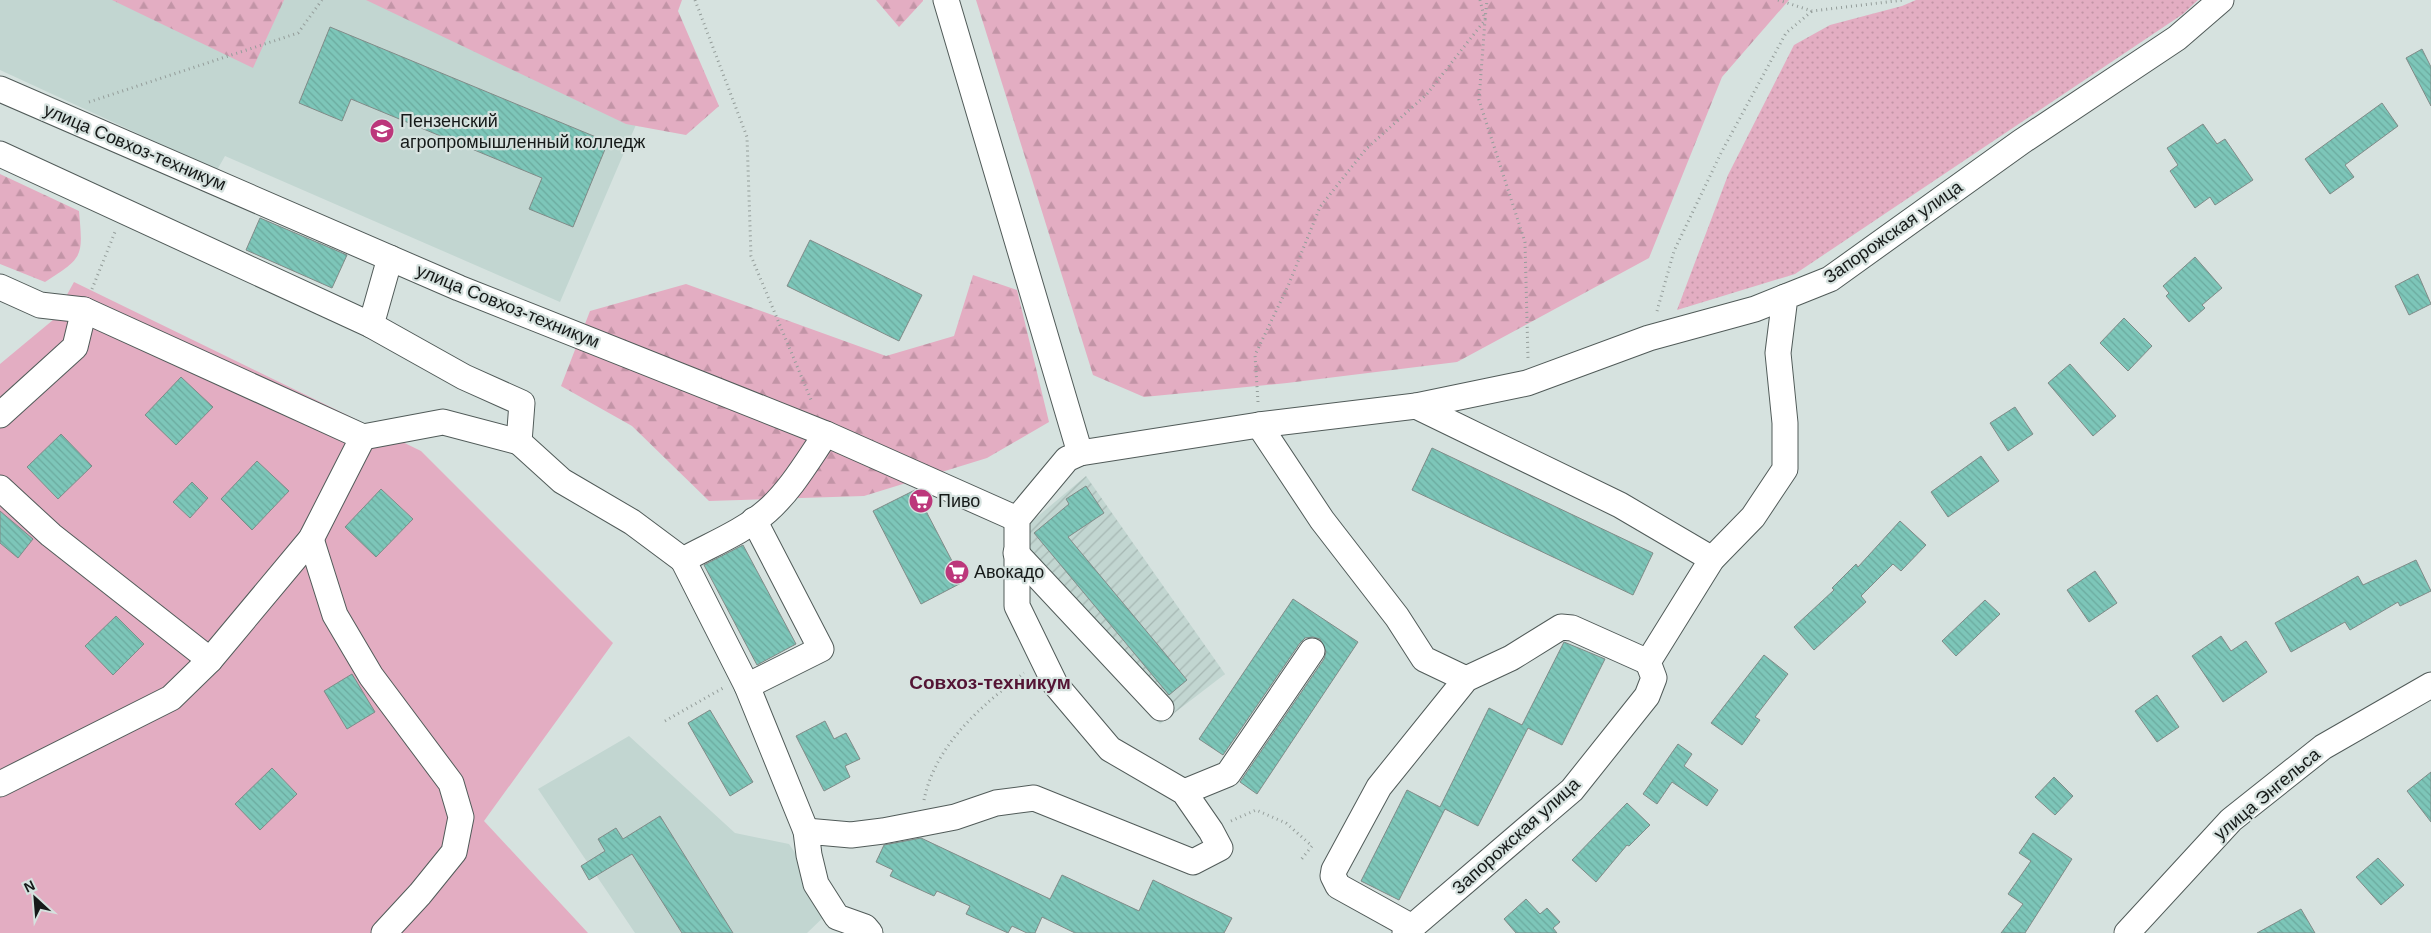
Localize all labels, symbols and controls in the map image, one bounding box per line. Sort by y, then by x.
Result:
street label: улица Совхоз-техникум [41,100,229,194]
place label: Пензенский агропромышленный колледж [400,111,645,152]
school or university icon: Пензенский агропромышленный колледж [369,118,395,144]
street label: Запорожская улица [1820,176,1967,287]
street label: улица Совхоз-техникум [413,260,603,352]
supermarket icon: Пиво [908,488,934,514]
place label: Пиво [938,491,980,511]
supermarket icon: Авокадо [944,559,970,585]
place label: Авокадо [974,562,1044,582]
district label: Совхоз-техникум [909,672,1071,693]
street label: улица Энгельса [2210,743,2325,844]
street label: Запорожская улица [1448,773,1584,898]
north arrow [10,873,60,923]
text: N [21,877,37,896]

